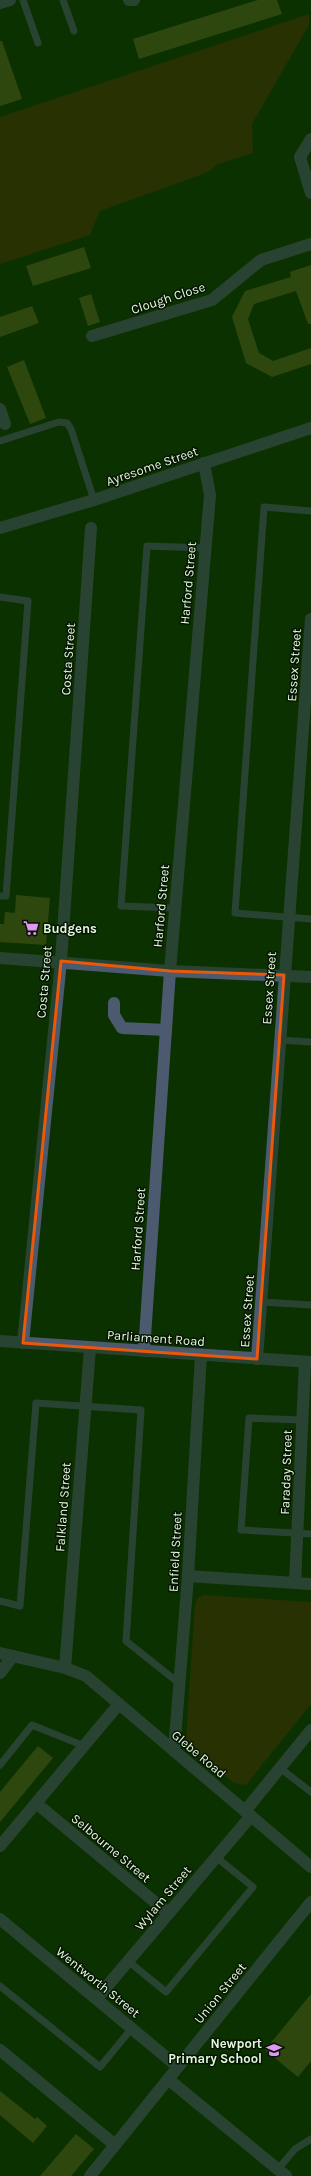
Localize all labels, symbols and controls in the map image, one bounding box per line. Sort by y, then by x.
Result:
street label: Clough Close [129,279,207,317]
street label: Ayresome Street [104,443,200,489]
street label: Harford Street [177,541,199,625]
street label: Costa Street [58,622,78,696]
street label: Essex Street [284,628,304,702]
street label: Harford Street [150,864,172,948]
supermarket icon: Budgens [22,919,40,937]
place label: Budgens [43,921,97,936]
street label: Costa Street [33,945,55,1019]
street label: Essex Street [259,951,279,1025]
street label: Harford Street [128,1187,148,1271]
street label: Essex Street [237,1274,257,1348]
street label: Parliament Road [106,1327,206,1349]
street label: Faraday Street [277,1429,295,1515]
street label: Falkland Street [52,1462,74,1552]
street label: Enfield Street [165,1511,185,1592]
street label: Glebe Road [169,1727,229,1781]
street label: Selbourne Street [68,1810,154,1886]
street label: Wylam Street [132,1863,194,1933]
street label: Wentworth Street [53,1944,143,2020]
street label: Union Street [191,1959,249,2026]
place label: Newport Primary School [168,2036,262,2066]
school or university icon: Newport Primary School [265,2041,283,2059]

